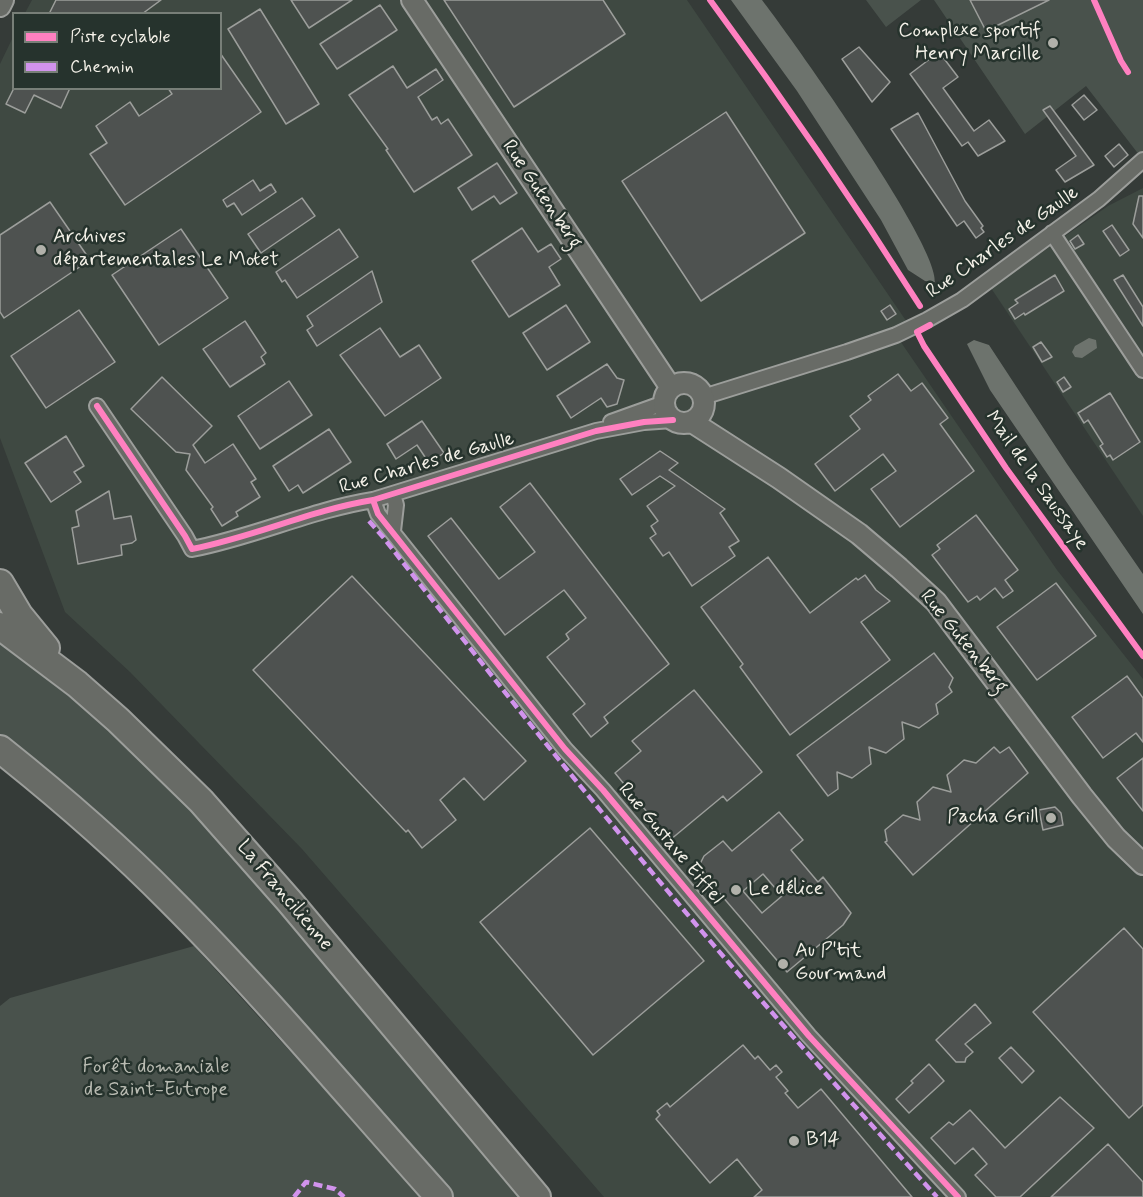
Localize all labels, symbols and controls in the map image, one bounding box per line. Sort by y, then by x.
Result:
legend [12,12,222,90]
place label: Complexe sportif Henry Marcille [898,20,1041,67]
text: Piste cyclable [70,25,171,49]
marker: Complexe sportif Henry Marcille [1046,36,1060,50]
text: Chemin [70,55,134,79]
street label: Rue Gutenberg [496,136,586,254]
street label: Rue Charles de Gaulle [922,181,1084,305]
place label: Archives départementales Le Motet [53,226,279,273]
marker: Archives départementales Le Motet [34,243,48,257]
street label: Mail de la Saussaye [979,407,1093,555]
street label: Rue Charles de Gaulle [337,428,517,500]
street label: Rue Gutenberg [914,585,1012,699]
street label: Rue Gustave Eiffel [612,778,728,910]
place label: Pacha Grill [947,806,1039,830]
marker: Pacha Grill [1044,811,1058,825]
street label: La Francilienne [231,836,337,956]
place label: Le délice [748,878,823,902]
marker: Le délice [729,883,743,897]
place label: Au P'tit Gourmand [795,940,886,987]
marker: Au P'tit Gourmand [776,957,790,971]
park label: Forêt domaniale de Saint-Eutrope [82,1056,230,1103]
place label: B14 [806,1129,840,1153]
marker: B14 [787,1134,801,1148]

